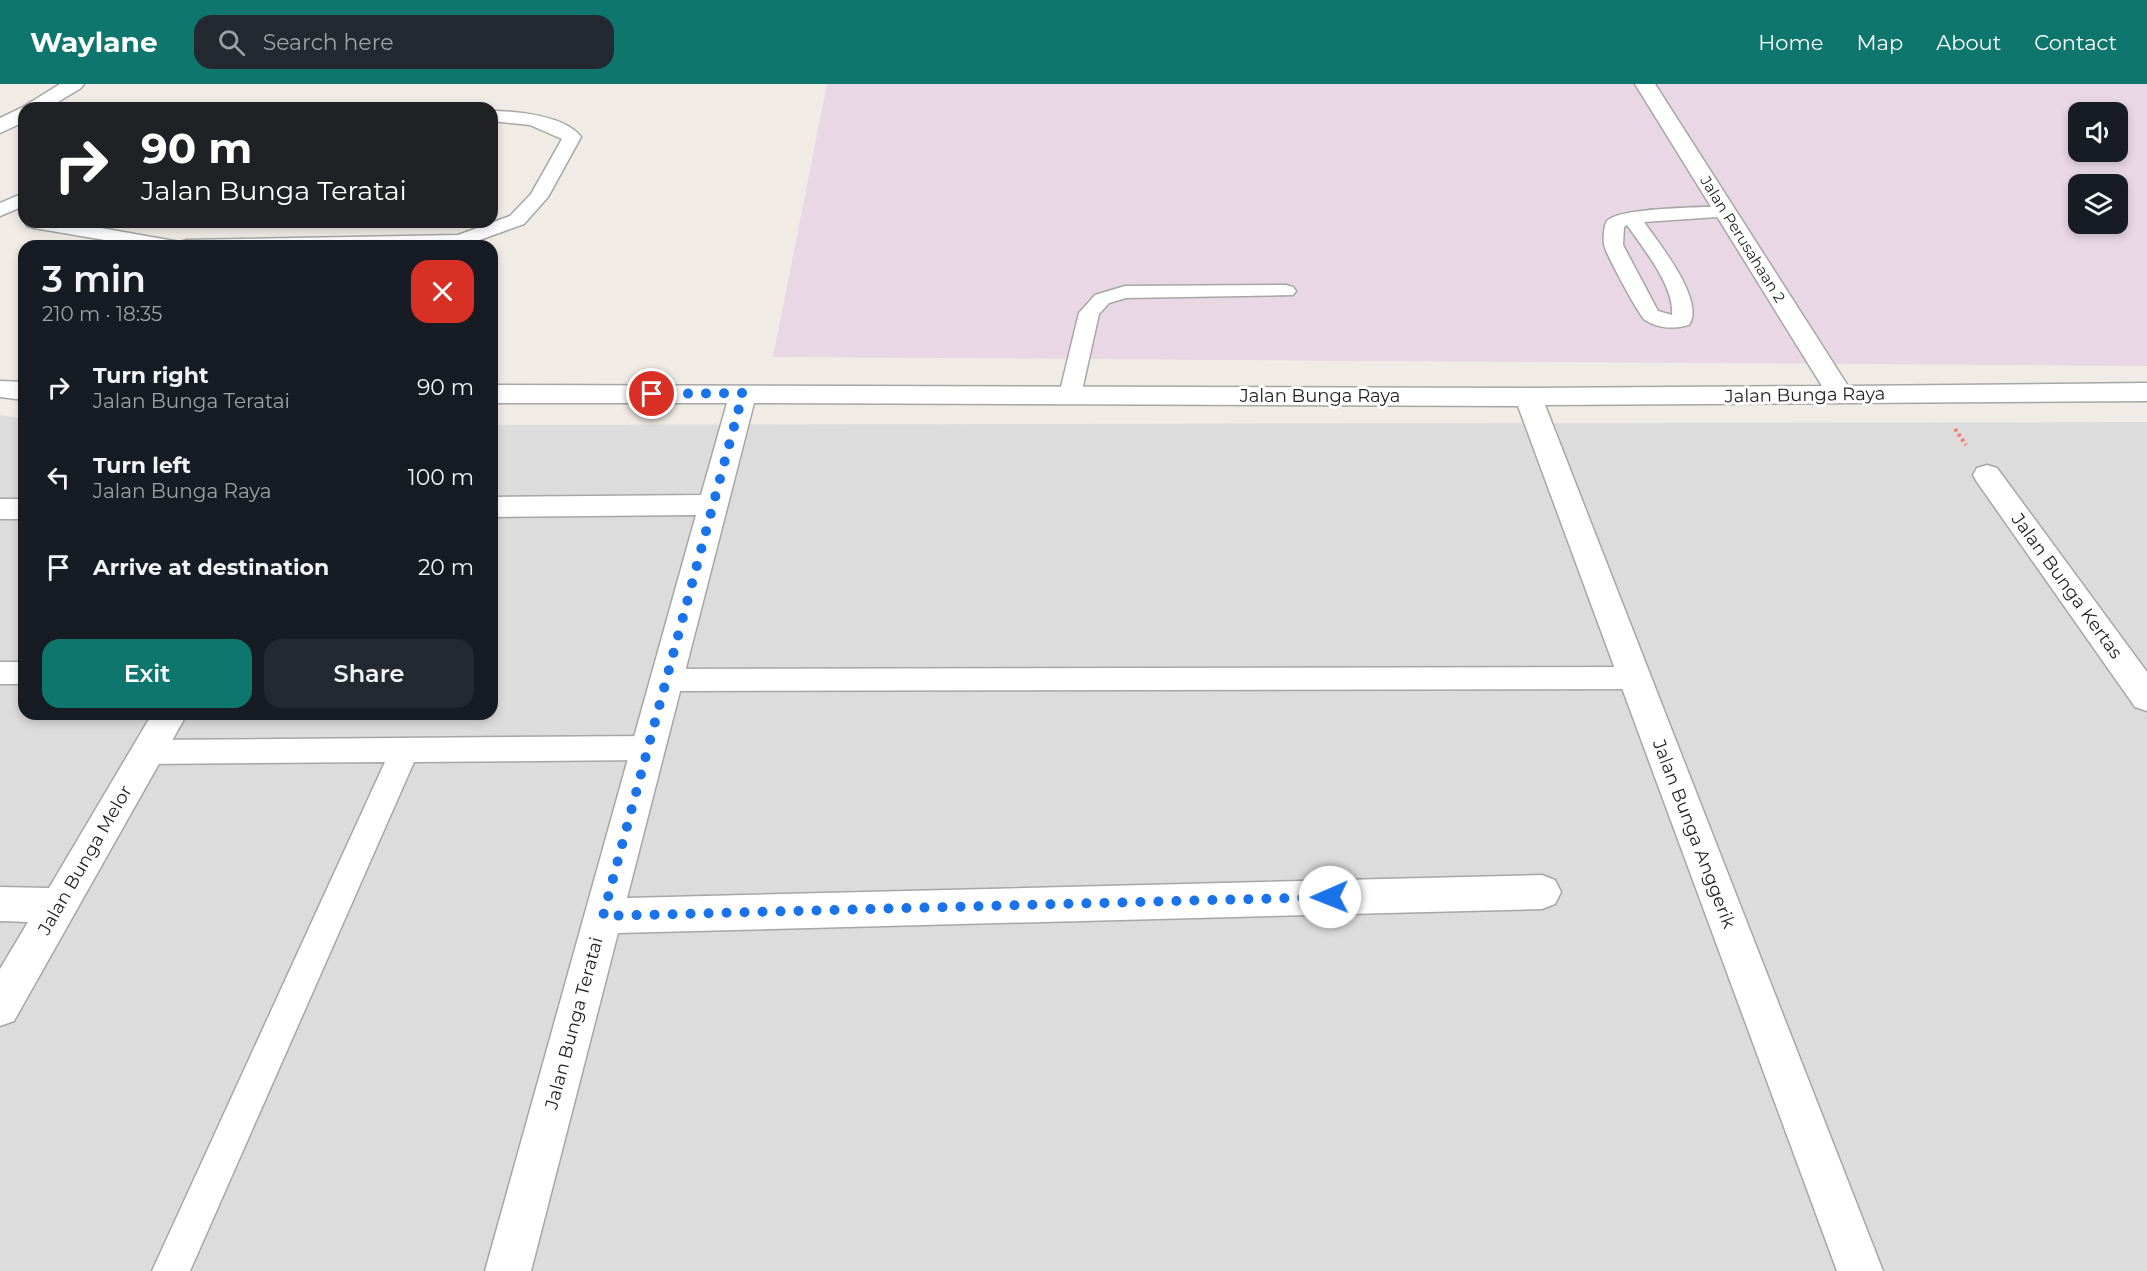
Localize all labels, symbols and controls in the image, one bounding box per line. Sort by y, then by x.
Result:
search box [194,15,614,69]
text: Waylane [30,25,158,59]
icon: search [215,26,248,59]
text: Search here [263,29,393,56]
text: Home [1758,30,1823,55]
text: Map [1856,30,1903,55]
text: About [1936,30,2001,55]
text: Contact [2034,30,2117,55]
map controls [2068,102,2128,234]
button: sound [2068,102,2128,162]
text: 90 m [141,122,252,174]
icon: right [42,126,120,204]
street label: Jalan Perusahaan 2 [1696,171,1790,306]
text: Jalan Bunga Teratai [141,174,407,207]
button: layers [2068,174,2128,234]
text: 3 min [42,257,146,301]
button: close [411,260,474,323]
text: 210 m · 18:35 [42,302,162,326]
text: Turn right [93,362,208,389]
pin [626,368,677,419]
icon: right [42,371,75,404]
text: 90 m [417,374,474,401]
icon: arrive [635,377,668,410]
street label: Jalan Bunga Raya [1723,383,1886,407]
street label: Jalan Bunga Raya [1239,385,1400,407]
text: Jalan Bunga Teratai [93,389,290,413]
text: Turn left [93,452,191,479]
icon: left [42,461,75,494]
text: 100 m [408,464,474,491]
text: Jalan Bunga Raya [93,479,272,503]
street label: Jalan Bunga Kertas [2006,508,2127,663]
icon: arrive [42,551,75,584]
text: Arrive at destination [93,554,329,581]
text: 20 m [418,554,474,581]
button: Exit [42,639,252,708]
button: Share [264,639,474,708]
street label: Jalan Bunga Anggerik [1647,735,1740,932]
street label: Jalan Bunga Melor [33,781,137,940]
position arrow [1298,865,1362,929]
street label: Jalan Bunga Teratai [540,935,608,1112]

